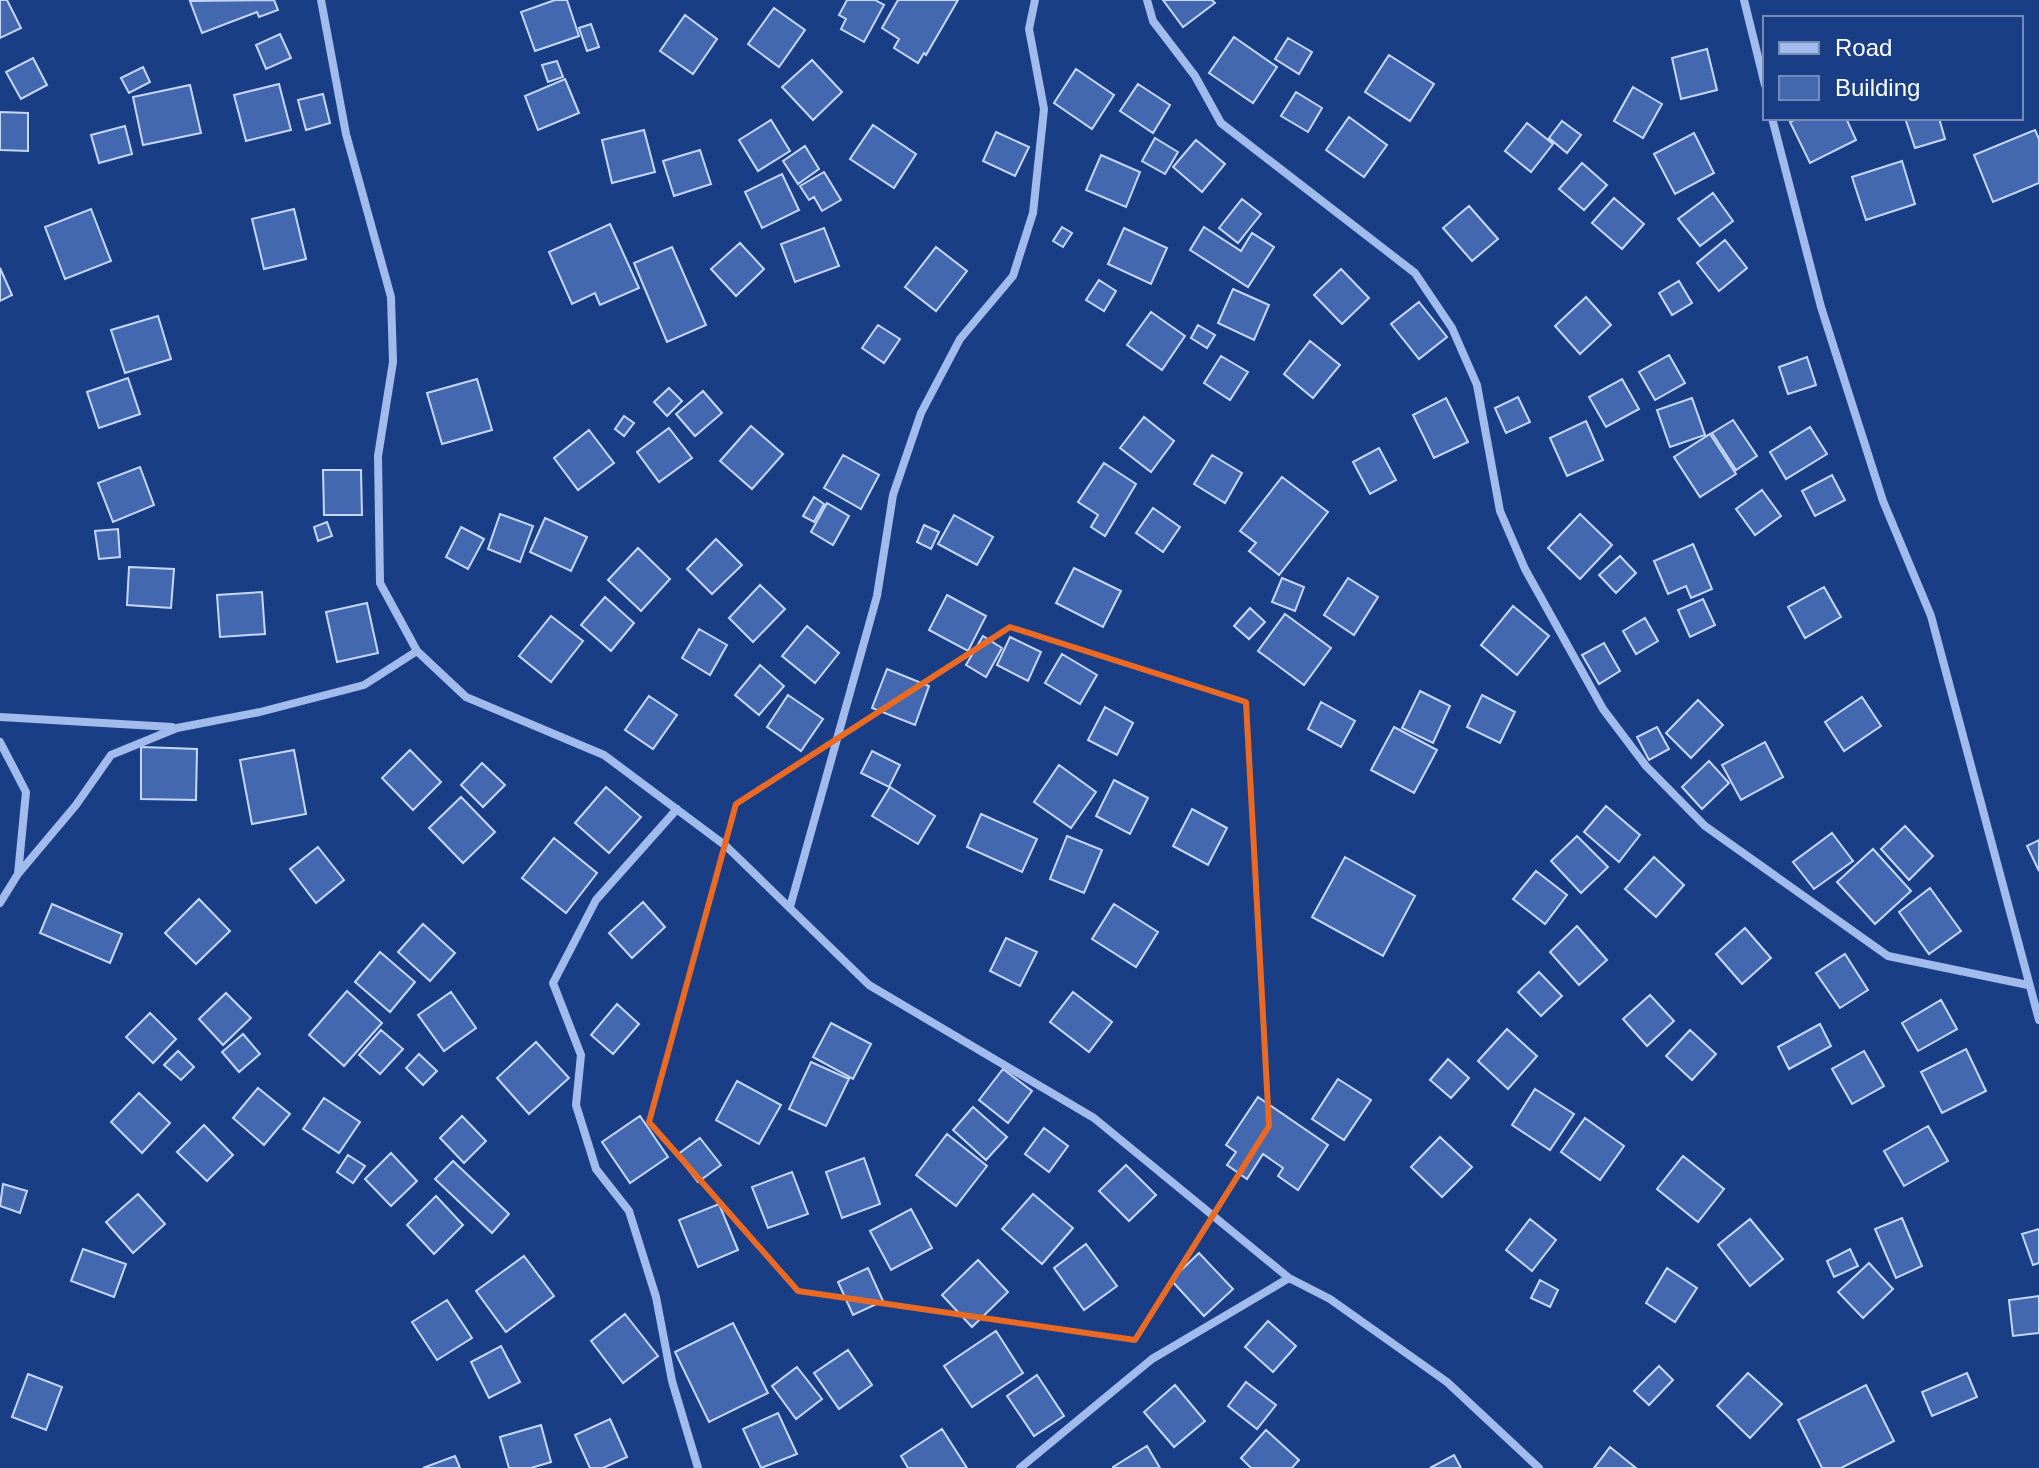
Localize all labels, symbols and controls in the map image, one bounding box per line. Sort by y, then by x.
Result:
legend [1763,16,2023,120]
text: Road [1835,34,1892,61]
text: Building [1835,74,1920,101]

